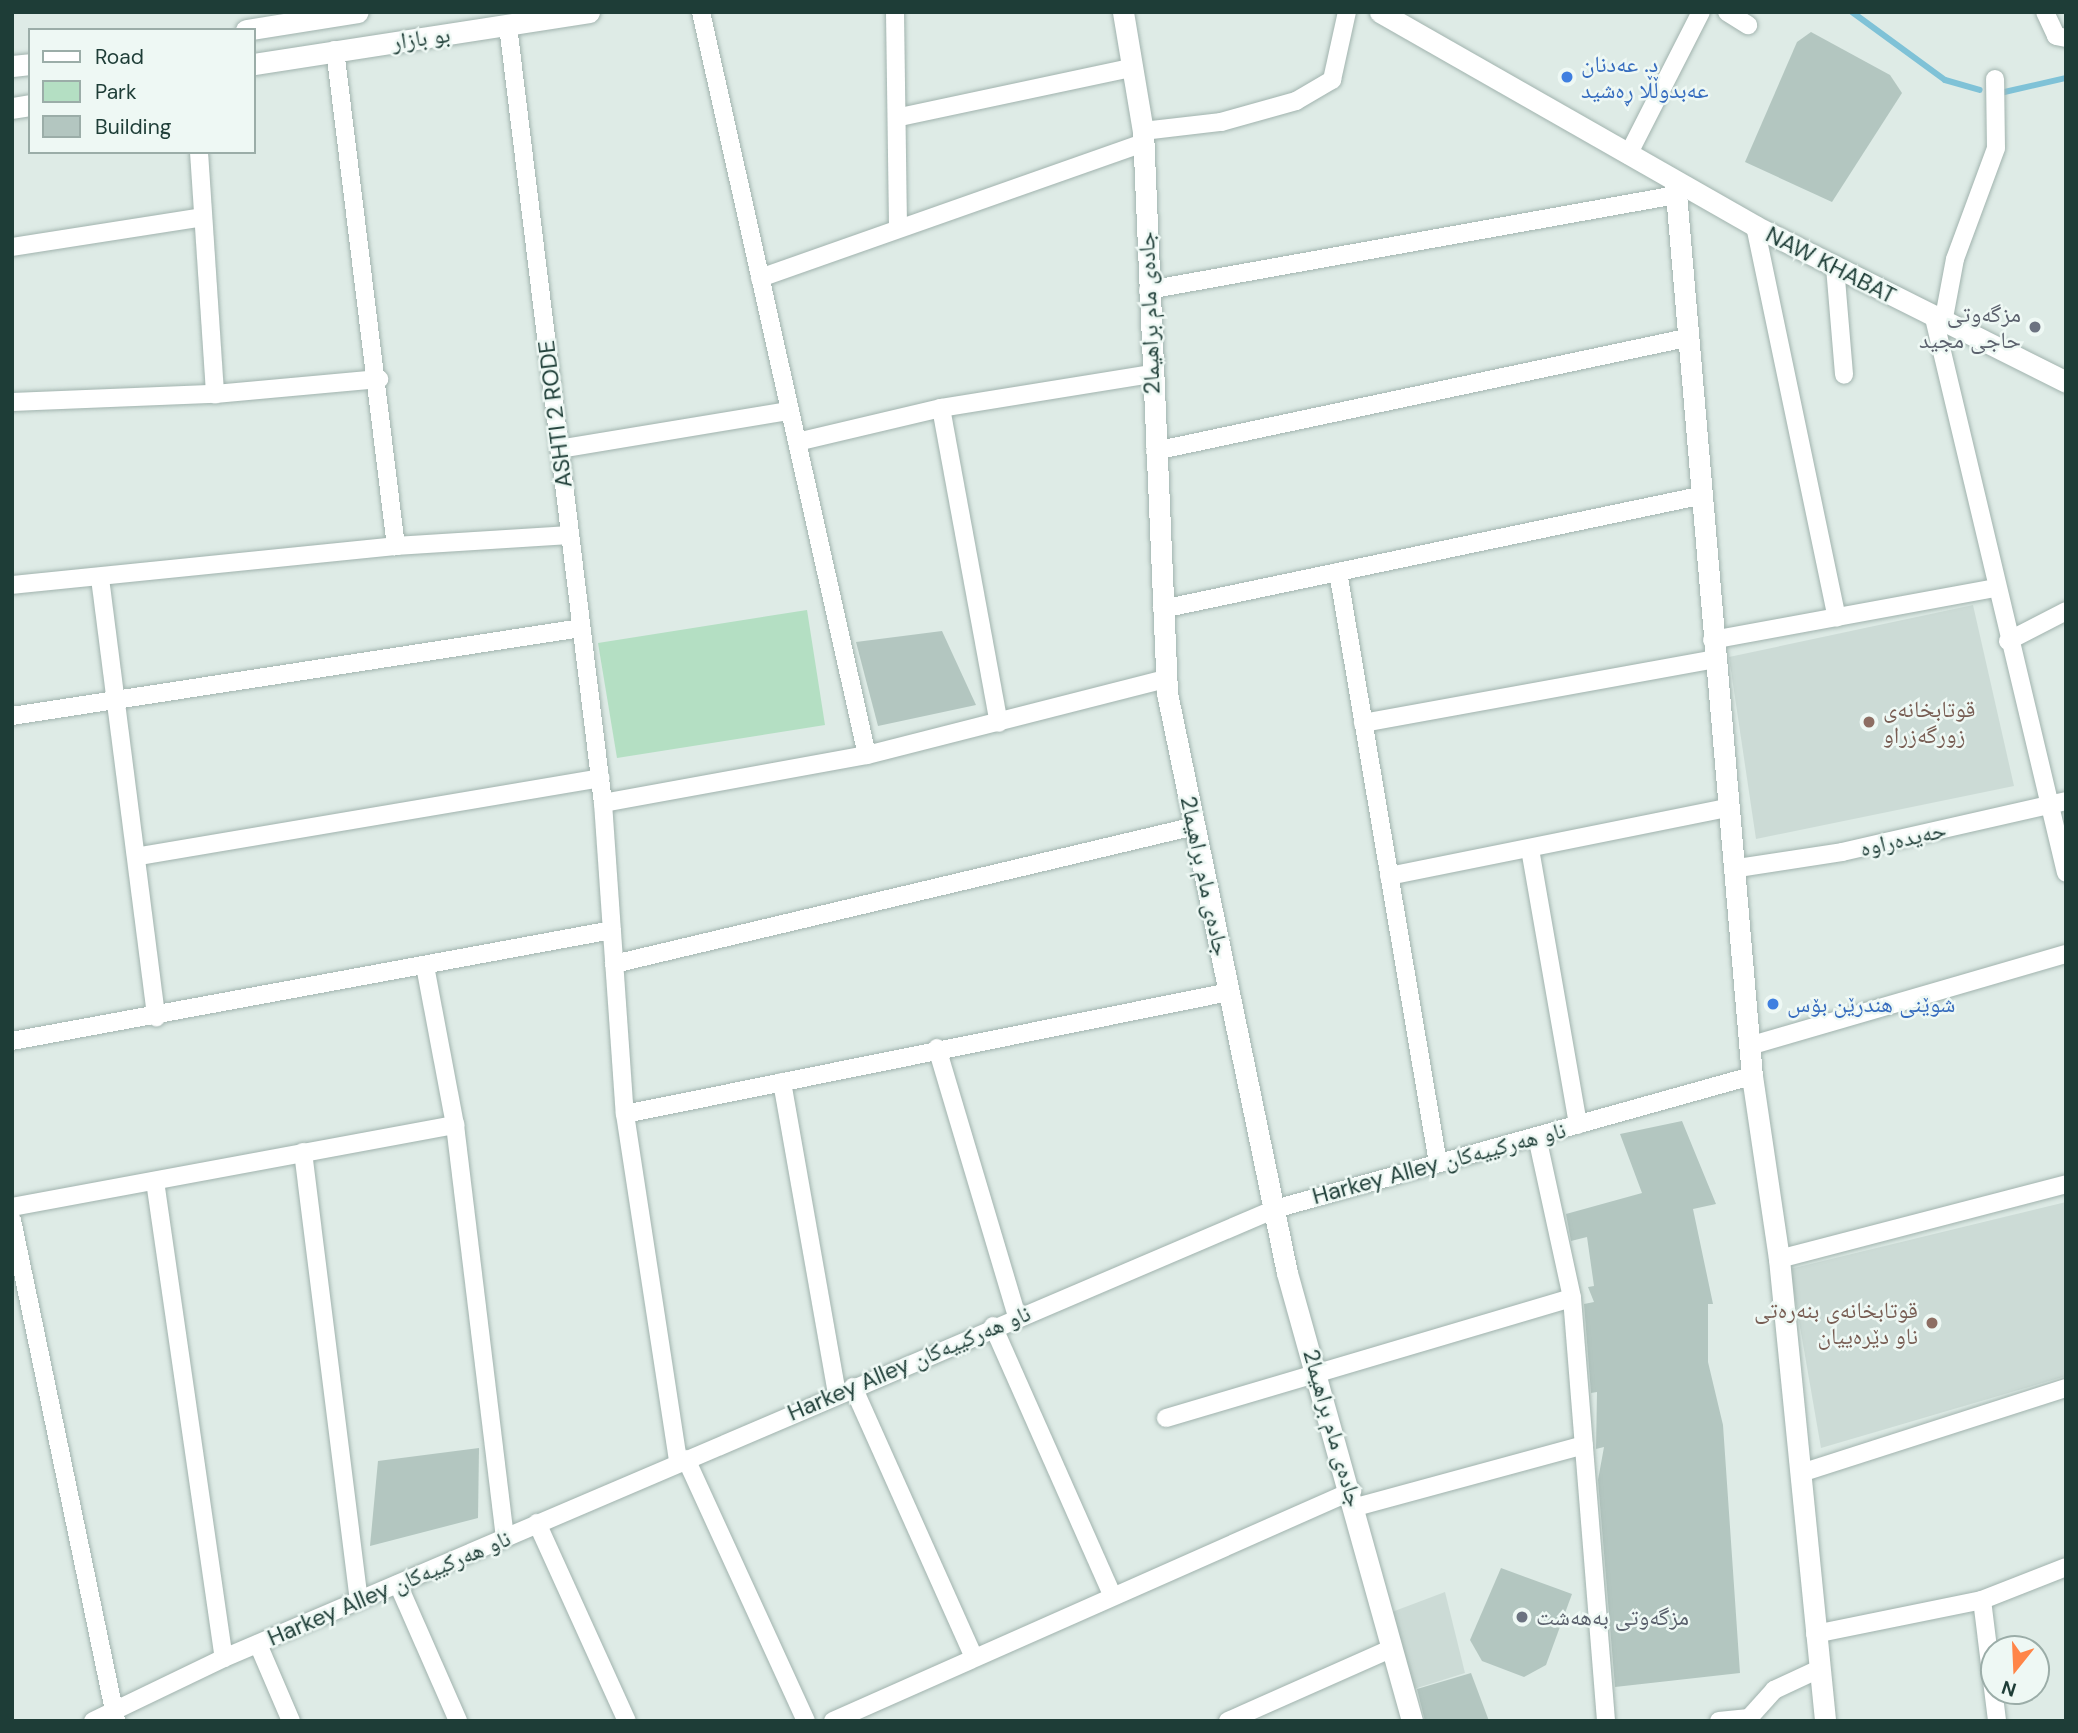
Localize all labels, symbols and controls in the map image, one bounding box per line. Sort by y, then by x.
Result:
street label: بو بازار [390,20,452,56]
legend [28,28,256,154]
text: Road [95,43,144,71]
place label: د. عەدنان عەبدوڵڵا ڕەشید [1581,50,1709,104]
marker: د. عەدنان عەبدوڵڵا ڕەشید [1559,69,1575,85]
text: Park [95,78,136,106]
text: Building [95,113,171,141]
street label: NAW KHABAT [1761,220,1901,310]
street label: جادەی مام براهیما2 [1132,231,1166,395]
place label: مزگەوتى حاجى مجيد [1919,300,2021,354]
marker: مزگەوتى حاجى مجيد [2027,319,2043,335]
street label: ASHTI 2 RODE [532,339,578,489]
place label: قوتابخانەی زورگەزراو [1883,695,1976,749]
marker: قوتابخانەی زورگەزراو [1861,714,1877,730]
street label: جادەی مام براهیما2 [1175,793,1235,959]
street label: حەیدەراوە [1857,816,1949,862]
place label: شوێنی هندرێن بۆس [1787,990,1955,1018]
marker: شوێنی هندرێن بۆس [1765,996,1781,1012]
street label: Harkey Alley ناو هەركييەكان [1309,1116,1569,1210]
place label: قوتابخانەى بنەرەتى ناو دێرەييان [1754,1296,1918,1350]
street label: Harkey Alley ناو هەركييەكان [783,1299,1035,1427]
marker: قوتابخانەى بنەرەتى ناو دێرەييان [1924,1315,1940,1331]
street label: جادەی مام براهیما2 [1297,1346,1369,1510]
street label: Harkey Alley ناو هەركييەكان [263,1524,515,1652]
place label: مزگەوتی بەهەشت [1536,1603,1689,1631]
marker: مزگەوتی بەهەشت [1514,1609,1530,1625]
north arrow [1980,1635,2050,1705]
text: N [1999,1675,2019,1703]

